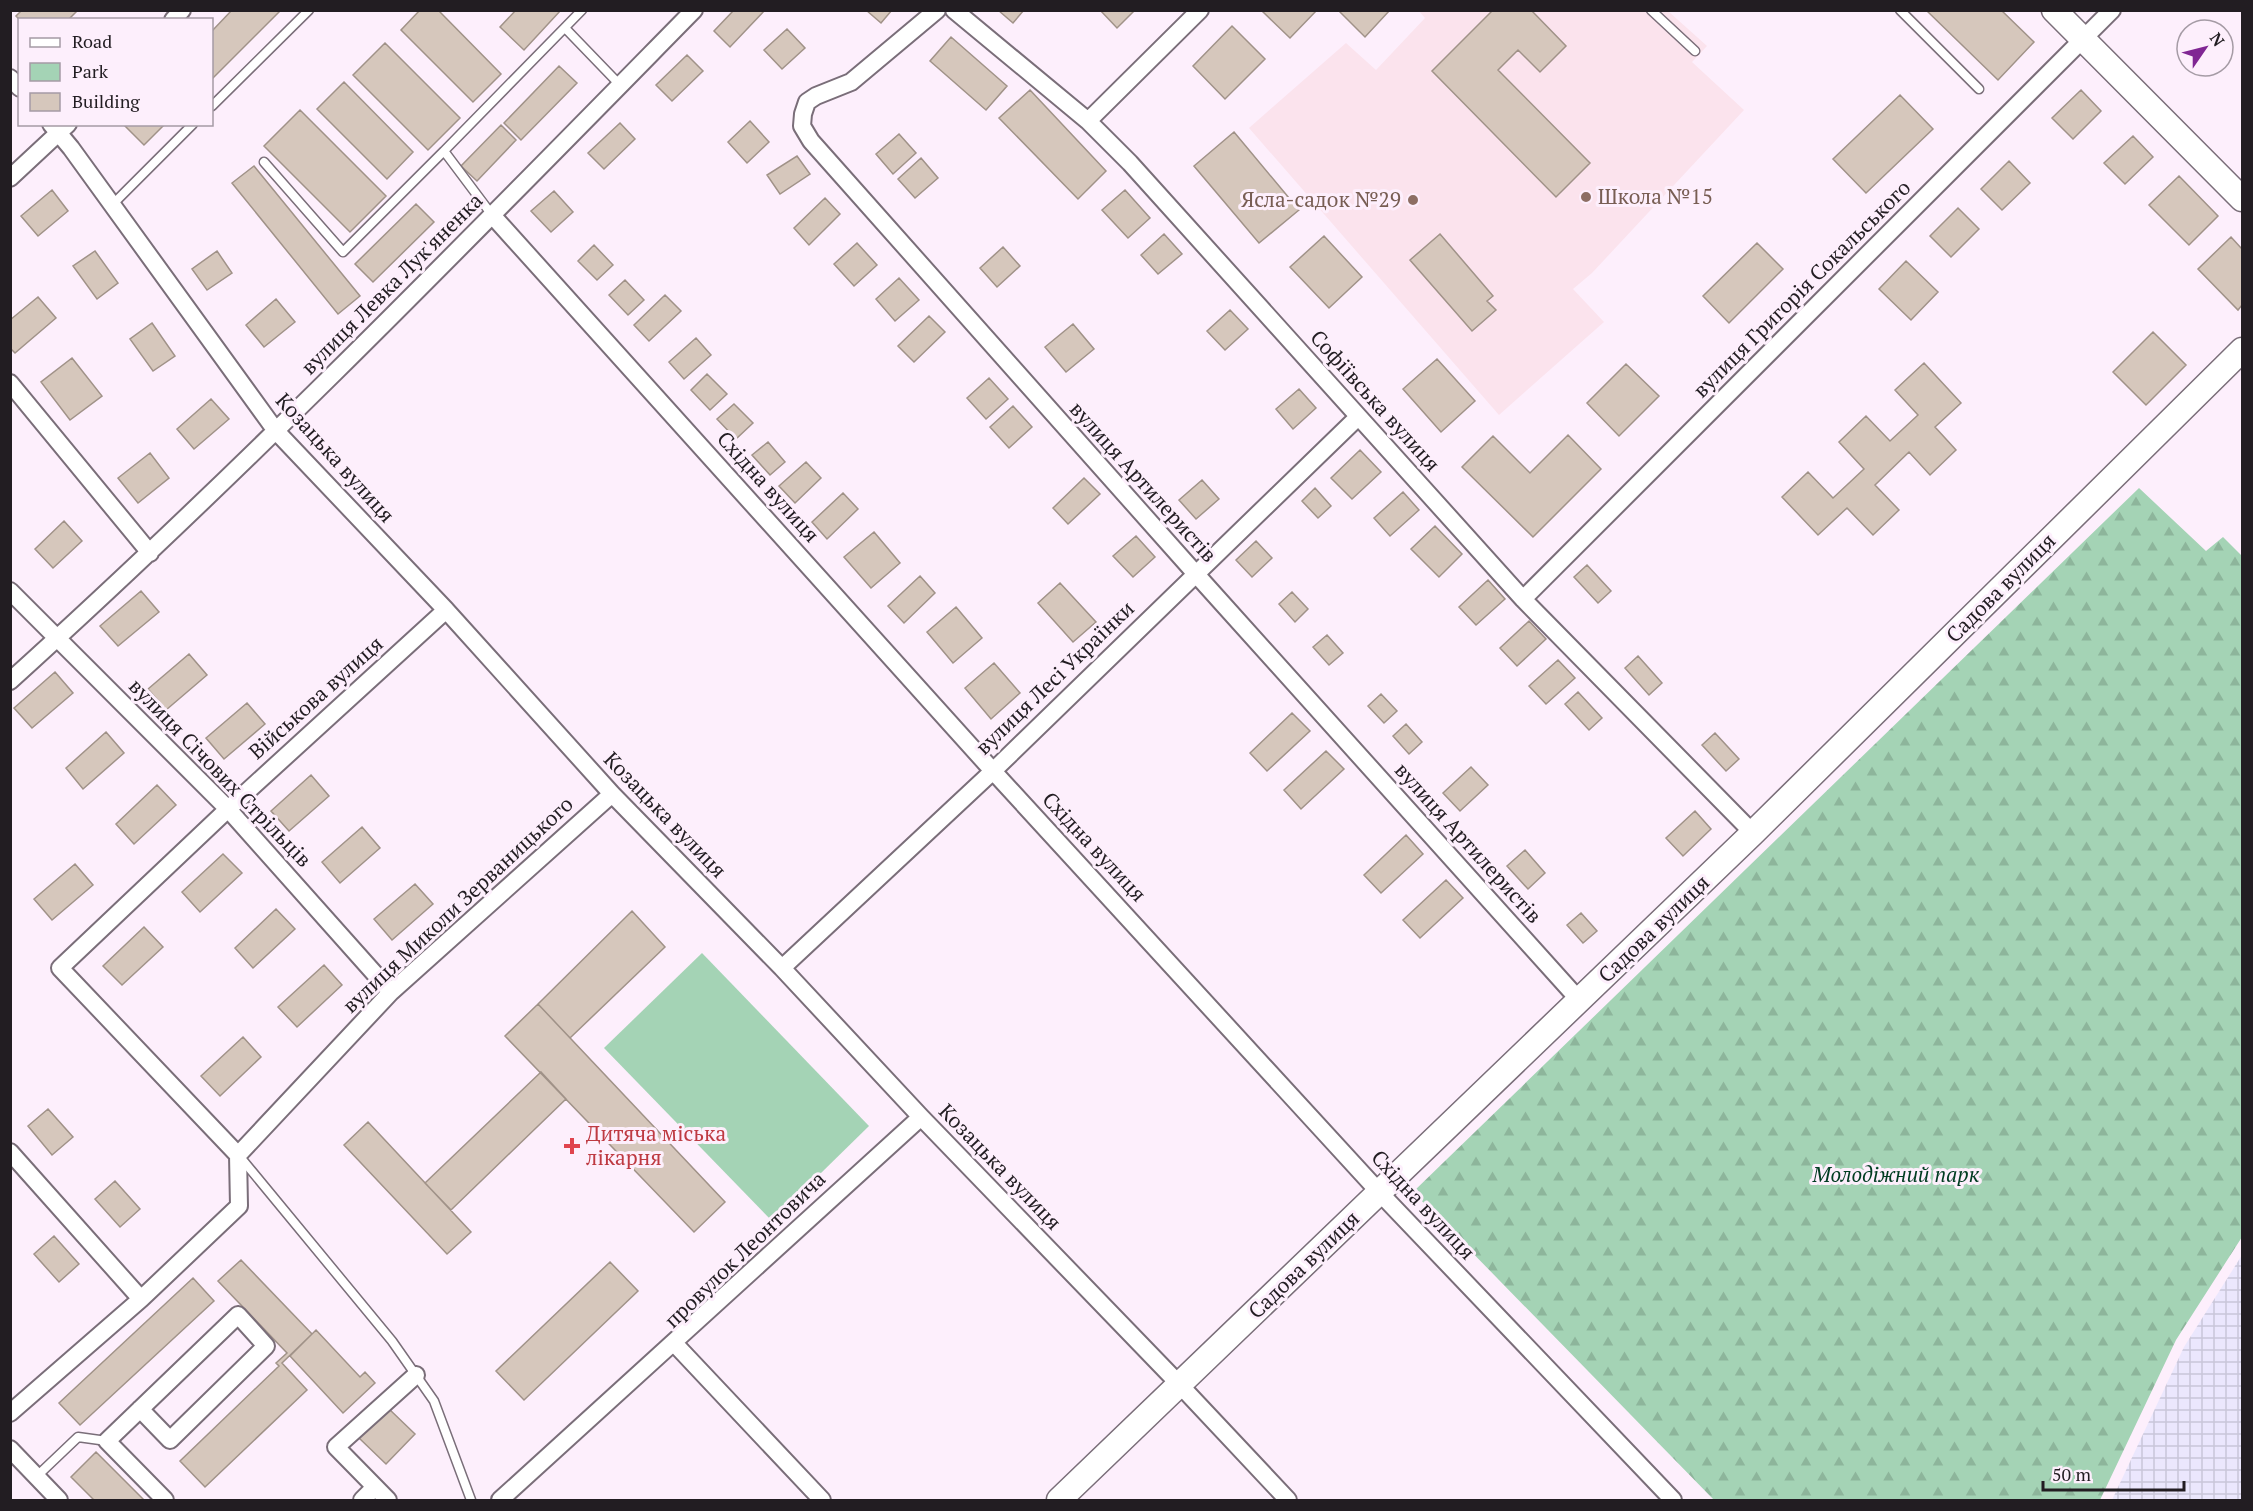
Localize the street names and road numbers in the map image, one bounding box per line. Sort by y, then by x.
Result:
street label: вулиця Григорія Сокальського [1686,173,1916,403]
street label: вулиця Левка Лук'яненка [294,186,488,380]
street label: Софіївська вулиця [1305,324,1447,477]
street label: Козацька вулиця [270,387,401,528]
street label: вулиця Артилеристів [1064,395,1224,568]
street label: Східна вулиця [711,425,826,548]
street label: Садова вулиця [1939,526,2061,648]
street label: вулиця Лесі Українки [969,594,1140,760]
street label: Військова вулиця [242,629,388,765]
street label: вулиця Січових Стрільців [123,672,318,873]
street label: Козацька вулиця [598,745,733,883]
street label: вулиця Артилеристів [1389,756,1549,929]
street label: Східна вулиця [1037,785,1153,907]
street label: вулиця Миколи Зерваницького [336,790,579,1019]
street label: Садова вулиця [1592,868,1715,988]
street label: Козацька вулиця [933,1097,1068,1235]
street label: Східна вулиця [1366,1143,1482,1265]
street label: провулок Леонтовича [658,1165,831,1334]
street label: Садова вулиця [1242,1204,1365,1324]

